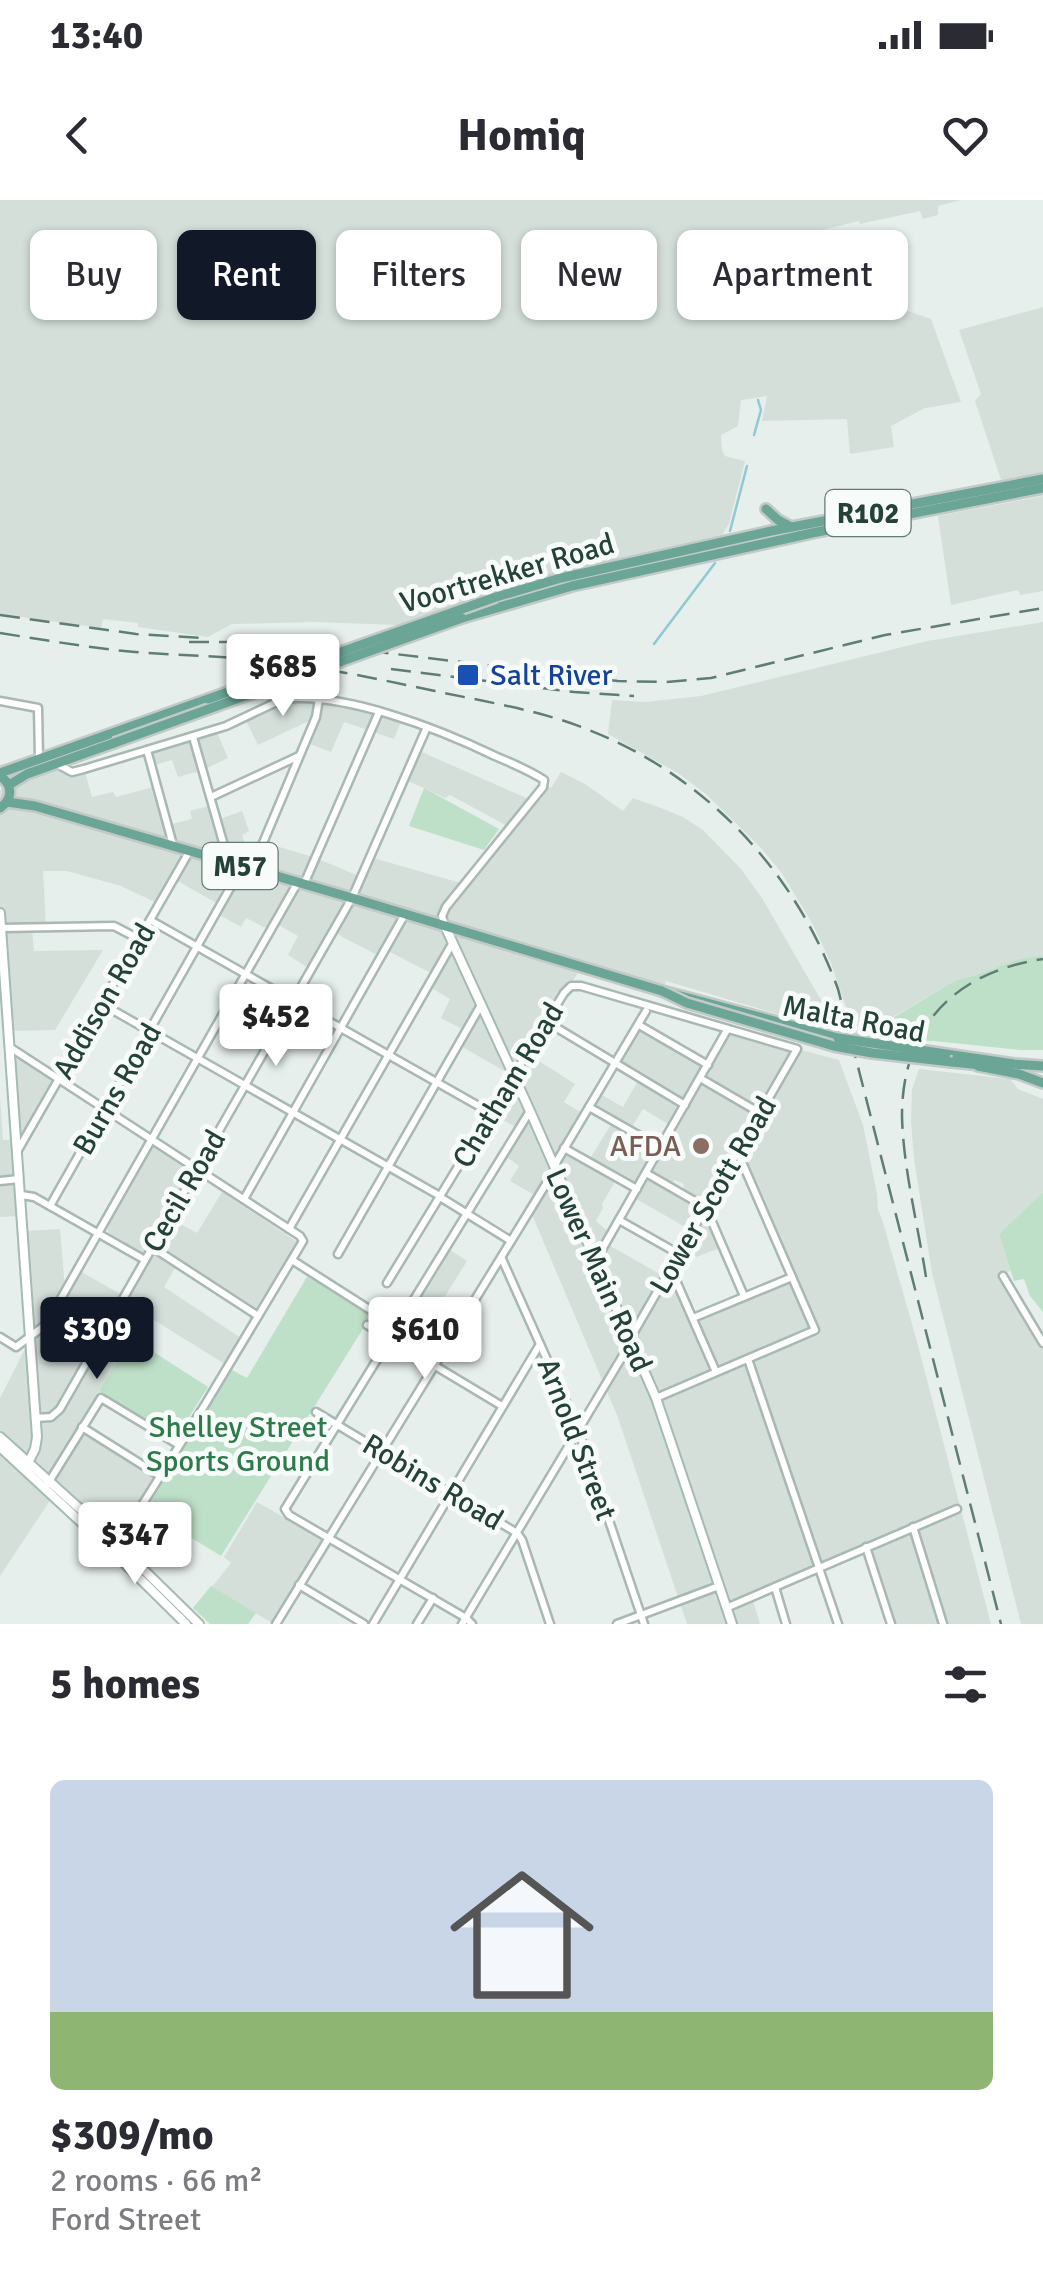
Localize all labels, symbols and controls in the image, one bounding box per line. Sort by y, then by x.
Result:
text: 13:40 [50,12,143,59]
icon: back [50,108,105,163]
text: Homiq [457,108,586,163]
icon: heart [938,108,993,163]
chip: Buy [30,230,157,320]
chip: Rent [177,230,316,320]
chip: Filters [336,230,501,320]
chip: New [521,230,657,320]
chip: Apartment [677,230,908,320]
road number: R102 [826,490,910,536]
street label: Voortrekker Road [396,525,618,622]
pin: $685 [224,634,342,719]
text: $685 [248,647,318,686]
place label: Salt River [490,657,612,694]
marker: Salt River [455,662,481,688]
road number: M57 [202,843,278,889]
street label: Addison Road [45,917,164,1086]
pin: $452 [217,984,335,1069]
street label: Malta Road [780,988,928,1051]
street label: Chatham Road [445,996,572,1175]
text: $452 [241,997,311,1036]
street label: Burns Road [65,1017,170,1162]
street label: Lower Scott Road [642,1090,785,1301]
street label: Cecil Road [135,1123,234,1259]
place label: AFDA [610,1128,681,1165]
marker: AFDA [690,1135,712,1157]
street label: Lower Main Road [537,1163,660,1378]
pin: $309 [38,1297,156,1382]
pin: $610 [366,1297,484,1382]
text: $309 [62,1310,132,1349]
text: $610 [390,1310,460,1349]
street label: Arnold Street [529,1353,624,1525]
park label: Shelley Street Sports Ground [146,1409,330,1480]
street label: Robins Road [356,1426,510,1539]
pin: $347 [76,1502,194,1587]
text: $347 [100,1515,170,1554]
icon: filters [938,1657,993,1712]
text: 5 homes [50,1659,200,1710]
icon: home [432,1845,612,2025]
text: $309/mo [50,2110,214,2161]
text: 2 rooms · 66 m² [50,2161,263,2200]
text: Ford Street [50,2200,201,2239]

